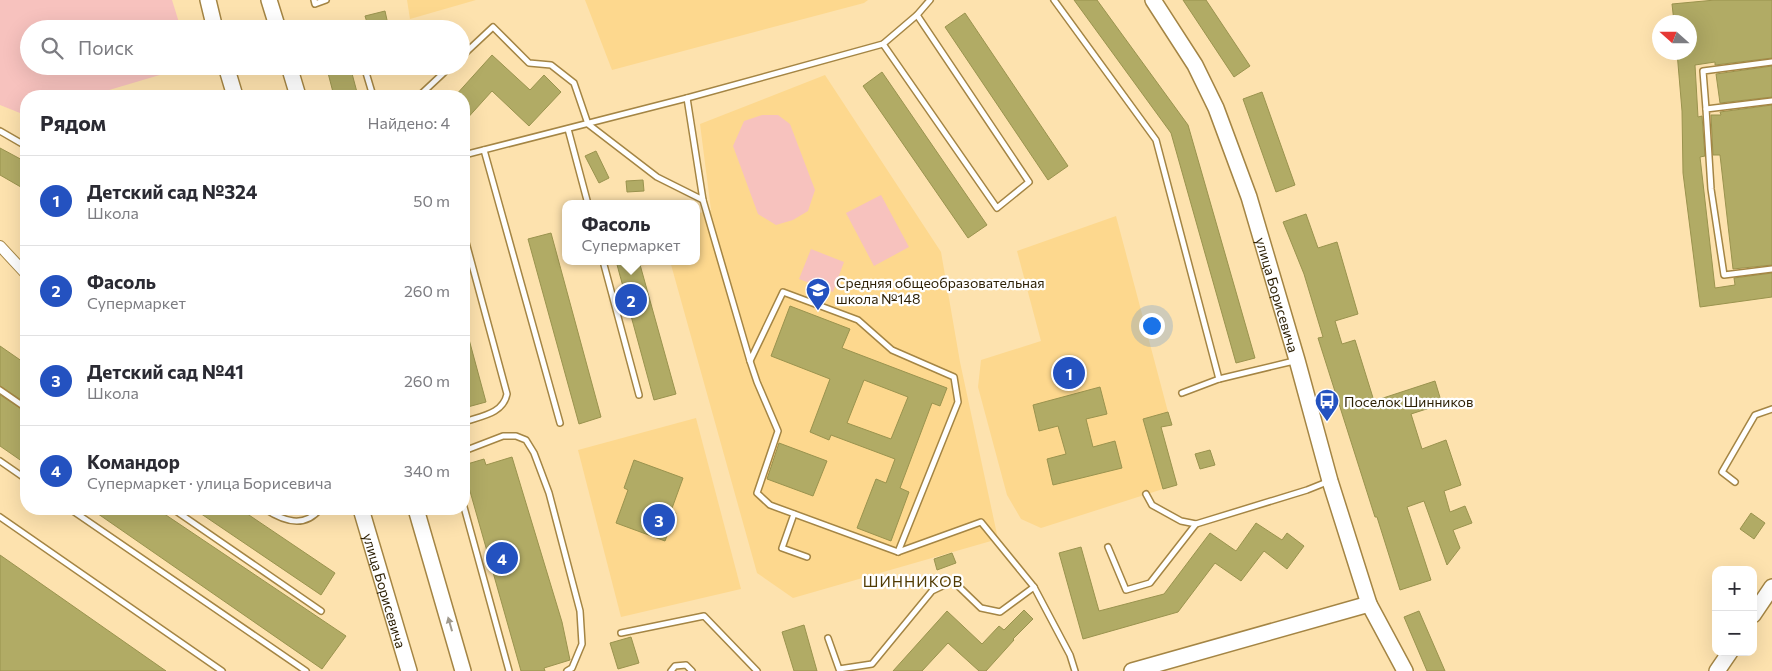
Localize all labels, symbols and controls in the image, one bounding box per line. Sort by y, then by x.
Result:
north arrow [1652,15,1697,60]
search box [20,20,470,75]
icon: search [38,34,66,62]
text: Поиск [78,36,134,59]
text: Рядом [40,110,106,135]
text: Найдено: 4 [368,113,450,132]
text: Детский сад №324 [87,180,257,203]
text: 1 [52,191,60,210]
text: 50 m [413,191,450,210]
popup [562,200,700,265]
text: Школа [87,203,139,222]
text: Фасоль [581,212,650,235]
text: Супермаркет [581,235,681,254]
street label: улица Борисевича [1253,235,1303,354]
text: Фасоль [87,270,156,293]
place label: Средняя общеобразовательная школа №148 [836,274,1045,307]
school or university icon: Средняя общеобразовательная школа №148 [805,277,831,311]
text: 2 [51,281,61,300]
text: 260 m [404,281,450,300]
pin: 2 [615,281,647,319]
text: Супермаркет [87,293,186,312]
your location [1139,313,1165,339]
pin: 1 [1053,354,1085,392]
text: Детский сад №41 [87,360,244,383]
text: 3 [51,371,61,390]
text: 260 m [404,371,450,390]
text: Школа [87,383,139,402]
bus stop icon: Поселок Шинников [1314,388,1340,422]
place label: Поселок Шинников [1344,393,1473,410]
text: Командор [87,450,180,473]
text: 4 [51,461,61,480]
text: 340 m [404,461,450,480]
text: Супермаркет · улица Борисевича [87,473,332,492]
pin: 3 [643,501,675,539]
street label: улица Борисевича [360,531,410,650]
pin: 4 [486,539,518,577]
map controls [1712,566,1757,656]
button: + [1712,566,1757,611]
district label: ШИННИКОВ [863,572,963,590]
button: − [1712,611,1757,656]
one-way arrow [445,616,453,631]

